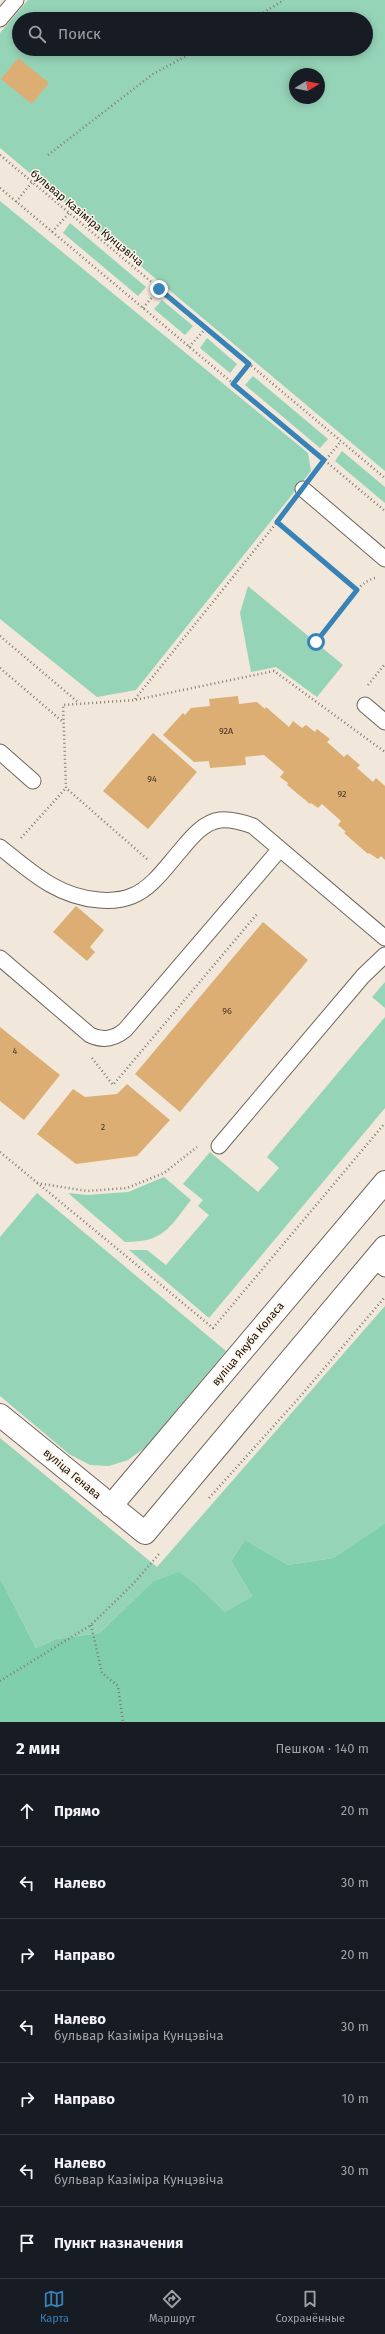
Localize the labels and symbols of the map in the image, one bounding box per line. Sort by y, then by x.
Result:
north arrow [289,68,325,104]
street label: бульвар Казіміра Кунцэвіча [28,167,146,269]
route end [150,280,168,298]
route start [307,633,325,651]
house number: 92А [219,726,234,736]
house number: 94 [147,774,157,784]
house number: 92 [338,789,346,799]
house number: 96 [222,1006,232,1016]
house number: 4 [13,1046,18,1056]
house number: 2 [101,1122,105,1132]
street label: вуліца Якуба Коласа [209,1300,287,1388]
street label: вуліца Генава [41,1446,103,1502]

